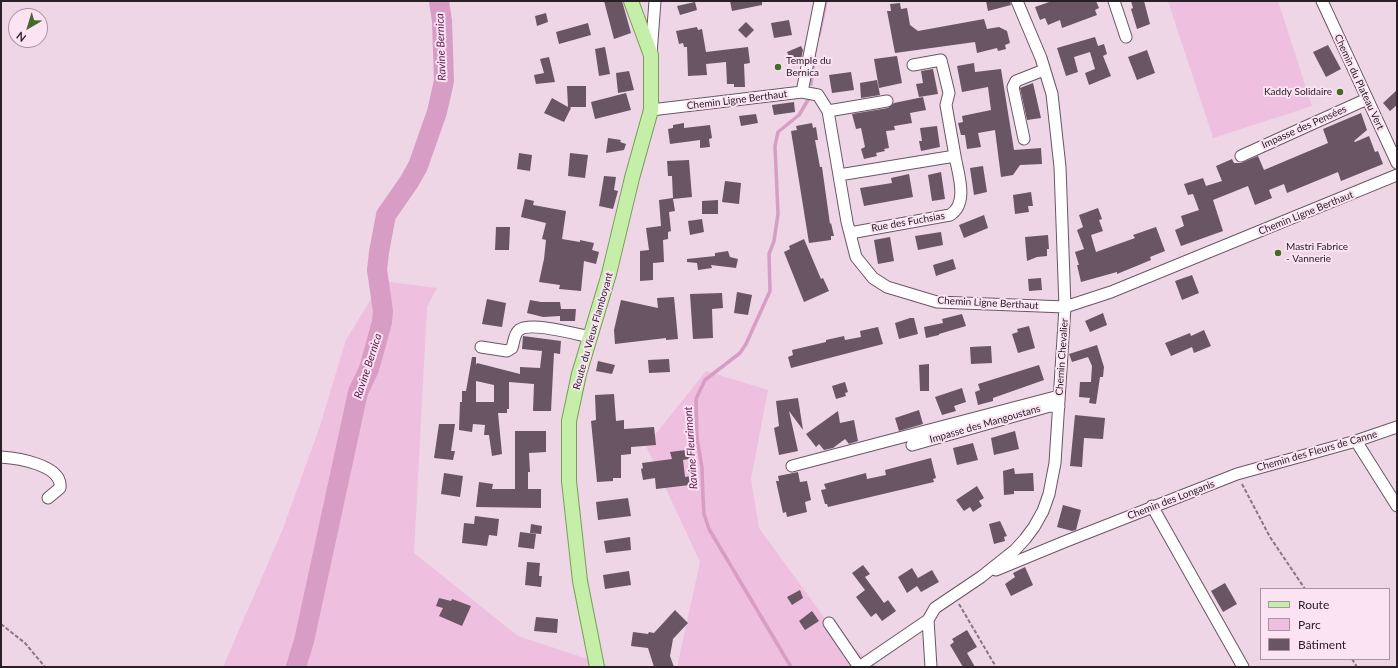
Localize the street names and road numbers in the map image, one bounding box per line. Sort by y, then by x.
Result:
street label: Chemin du Plateau Vert [1332,32,1386,132]
street label: Chemin Ligne Berthaut [686,88,788,112]
street label: Impasse des Pensées [1260,103,1348,151]
street label: Chemin Ligne Berthaut [1257,189,1355,237]
street label: Rue des Fuchsias [870,210,946,234]
street label: Route du Vieux Flamboyant [571,271,615,391]
street label: Chemin Ligne Berthaut [937,294,1039,312]
street label: Chemin Chevalier [1053,318,1071,396]
street label: Impasse des Mangoustans [928,402,1042,446]
street label: Chemin des Fleurs de Canne [1255,428,1379,474]
street label: Chemin des Longanis [1126,478,1216,522]

